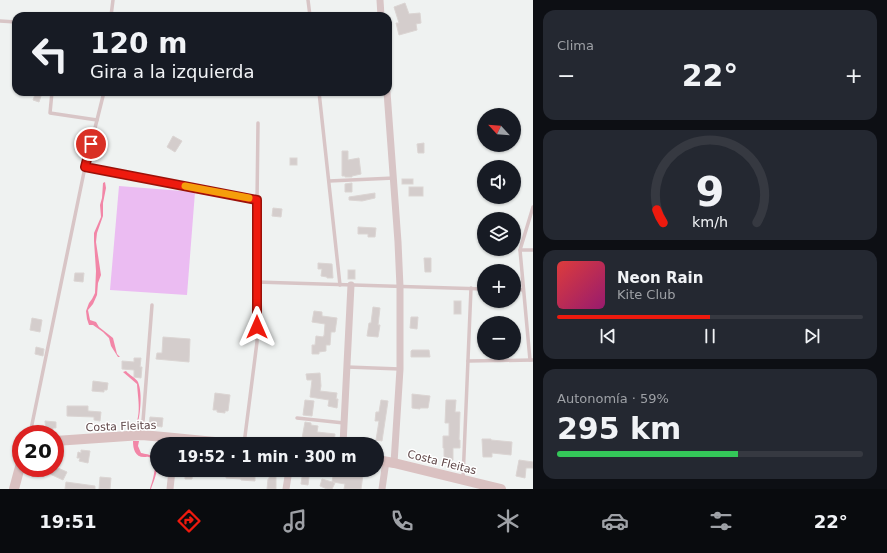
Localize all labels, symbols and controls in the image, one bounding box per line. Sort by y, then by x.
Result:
text: 120 m [90,27,187,60]
icon: left [24,28,76,80]
text: Clima [557,38,594,53]
text: 22° [682,58,738,93]
text: Gira a la izquierda [90,61,255,82]
text: − [557,63,575,88]
text: + [845,63,863,88]
north arrow [477,108,521,152]
map controls [477,108,521,360]
pin [74,127,108,161]
icon: arrive [80,133,102,155]
button: sound [477,160,521,204]
text: 9 [696,166,724,215]
button: layers [477,212,521,256]
text: km/h [692,213,728,229]
button: + [477,264,521,308]
text: Neon Rain [617,269,703,287]
text: Kite Club [617,287,676,302]
position arrow [236,306,278,348]
button: − [477,316,521,360]
icon: previous [597,325,619,347]
icon: pause [699,325,721,347]
icon: next [801,325,823,347]
text: Autonomía · 59% [557,391,669,406]
text: 295 km [557,411,681,446]
street label: Costa Fleitas [85,419,157,434]
speed limit sign: 20 [12,425,64,477]
text: 19:52 · 1 min · 300 m [177,448,357,466]
street label: Costa Fleitas [406,448,478,477]
icon: directions [175,507,203,535]
icon: music [281,507,309,535]
icon: phone [388,507,416,535]
icon: climate [494,507,522,535]
icon: car [601,507,629,535]
icon: filters [707,507,735,535]
text: 19:51 [39,511,97,532]
text: 22° [814,511,848,532]

